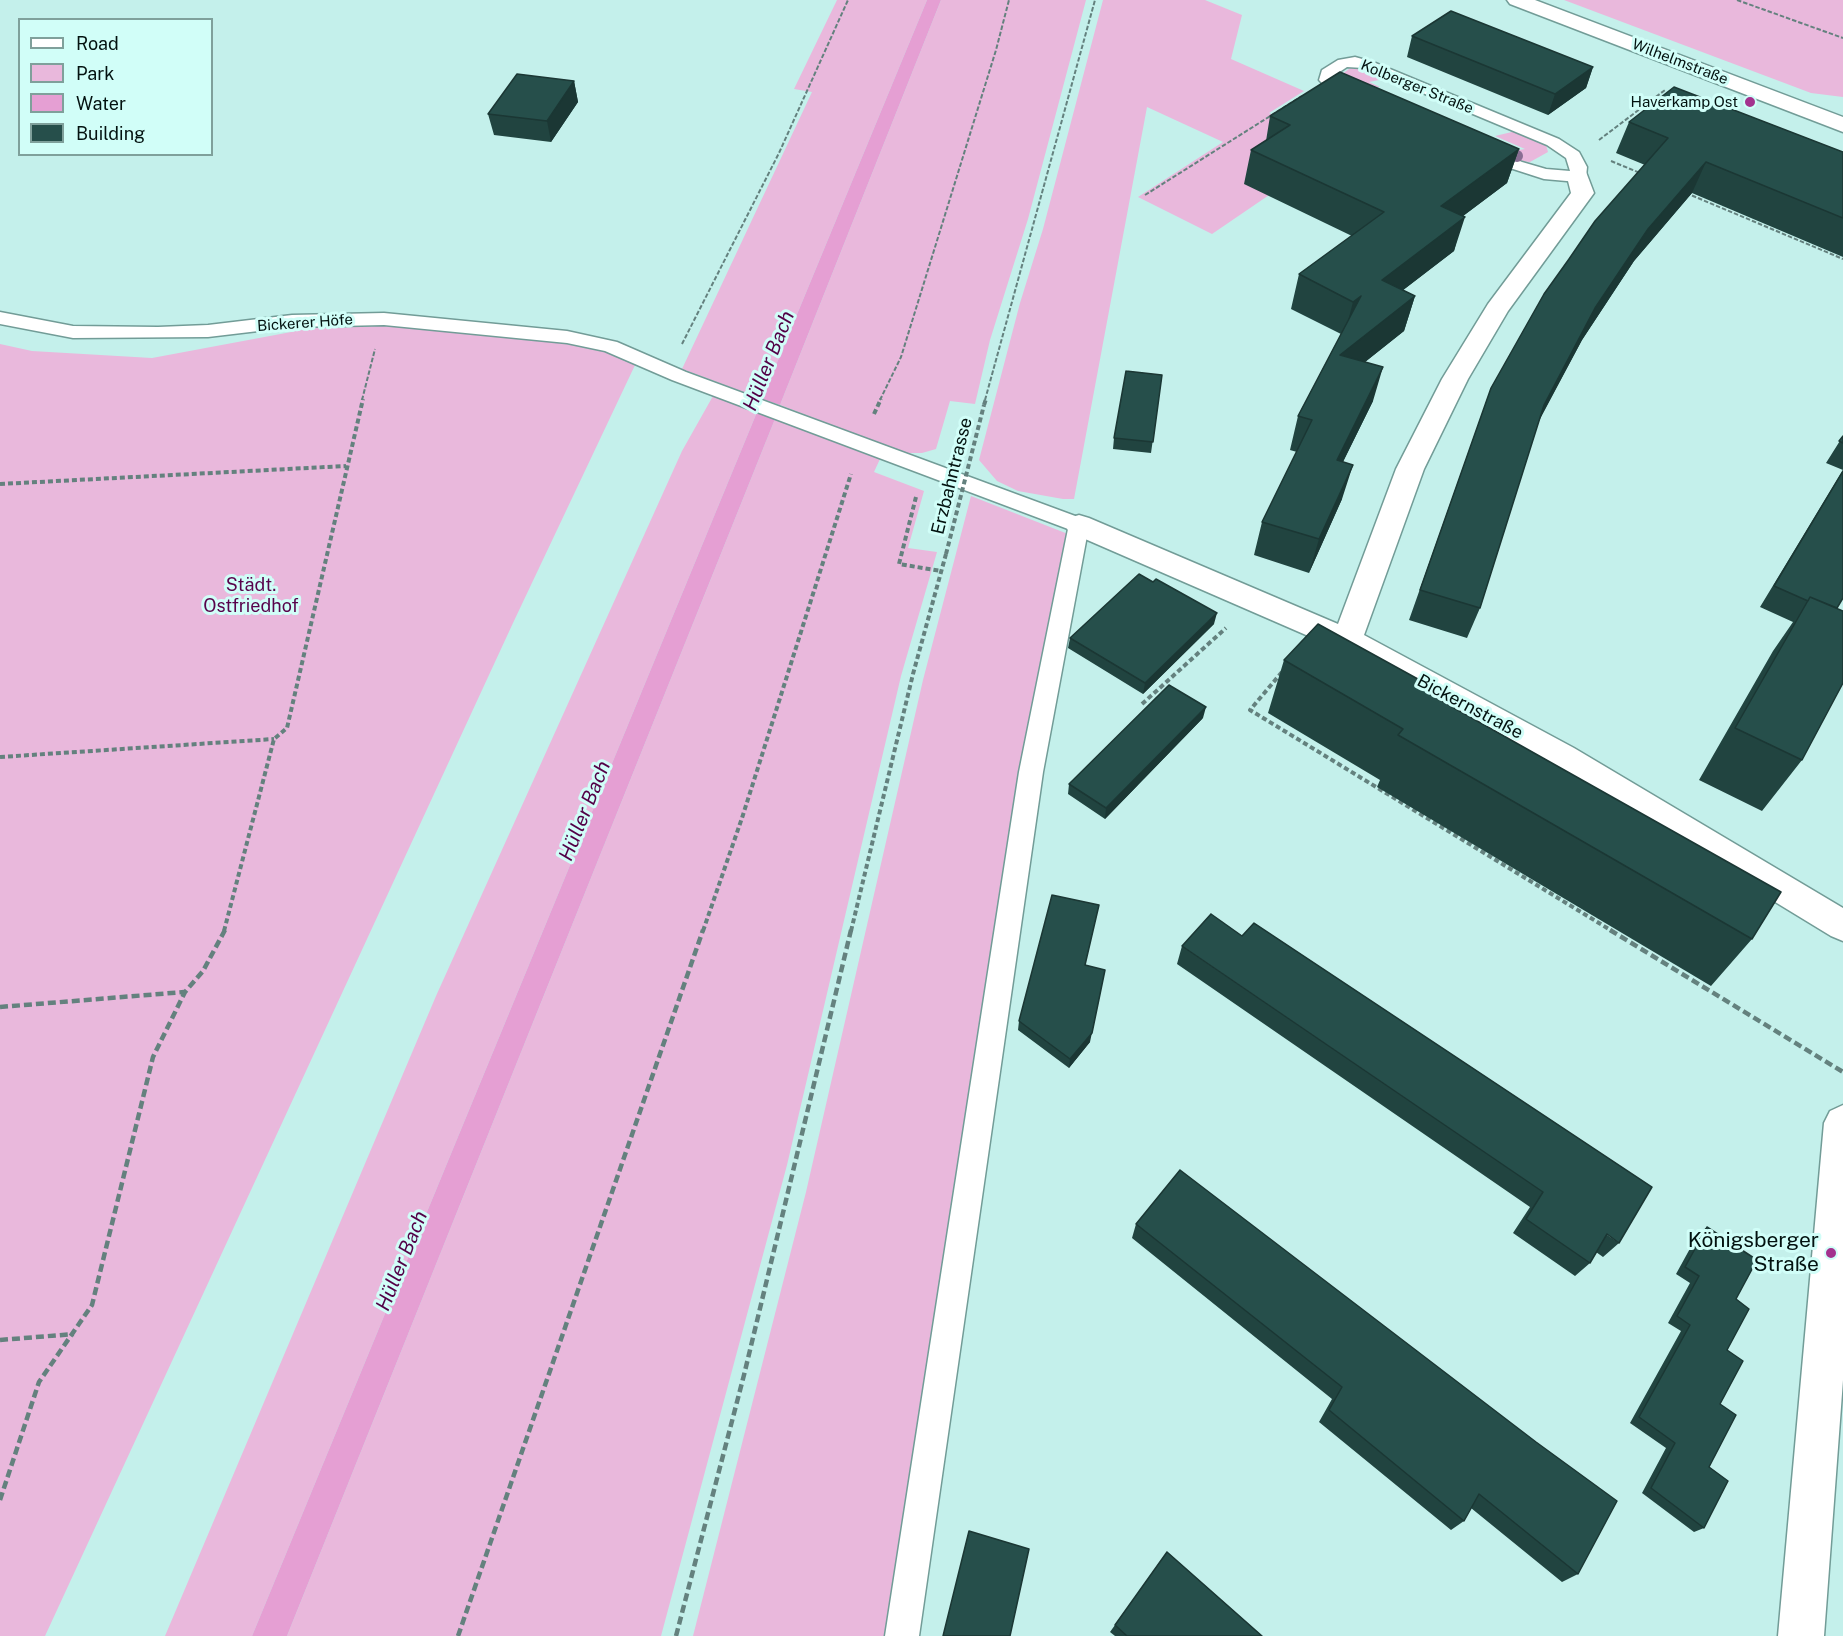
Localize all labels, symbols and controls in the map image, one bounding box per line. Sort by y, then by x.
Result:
legend [18,18,213,156]
text: Road [76,33,119,54]
street label: Wilhelmstraße [1629,35,1731,89]
street label: Kolberger Straße [1358,56,1476,118]
text: Park [76,63,114,84]
text: Water [76,93,126,114]
place label: Haverkamp Ost [1630,93,1738,111]
marker: Haverkamp Ost [1743,95,1757,109]
text: Building [76,123,145,144]
water label: Hüller Bach [738,307,800,415]
street label: Bickerer Höfe [256,311,354,335]
street label: Erzbahntrasse [927,415,977,537]
park label: Städt. Ostfriedhof [203,574,299,616]
street label: Bickernstraße [1413,670,1527,744]
water label: Hüller Bach [554,757,616,865]
water label: Hüller Bach [371,1207,433,1315]
place label: Königsberger Straße [1688,1228,1819,1278]
marker: Königsberger Straße [1824,1246,1838,1260]

